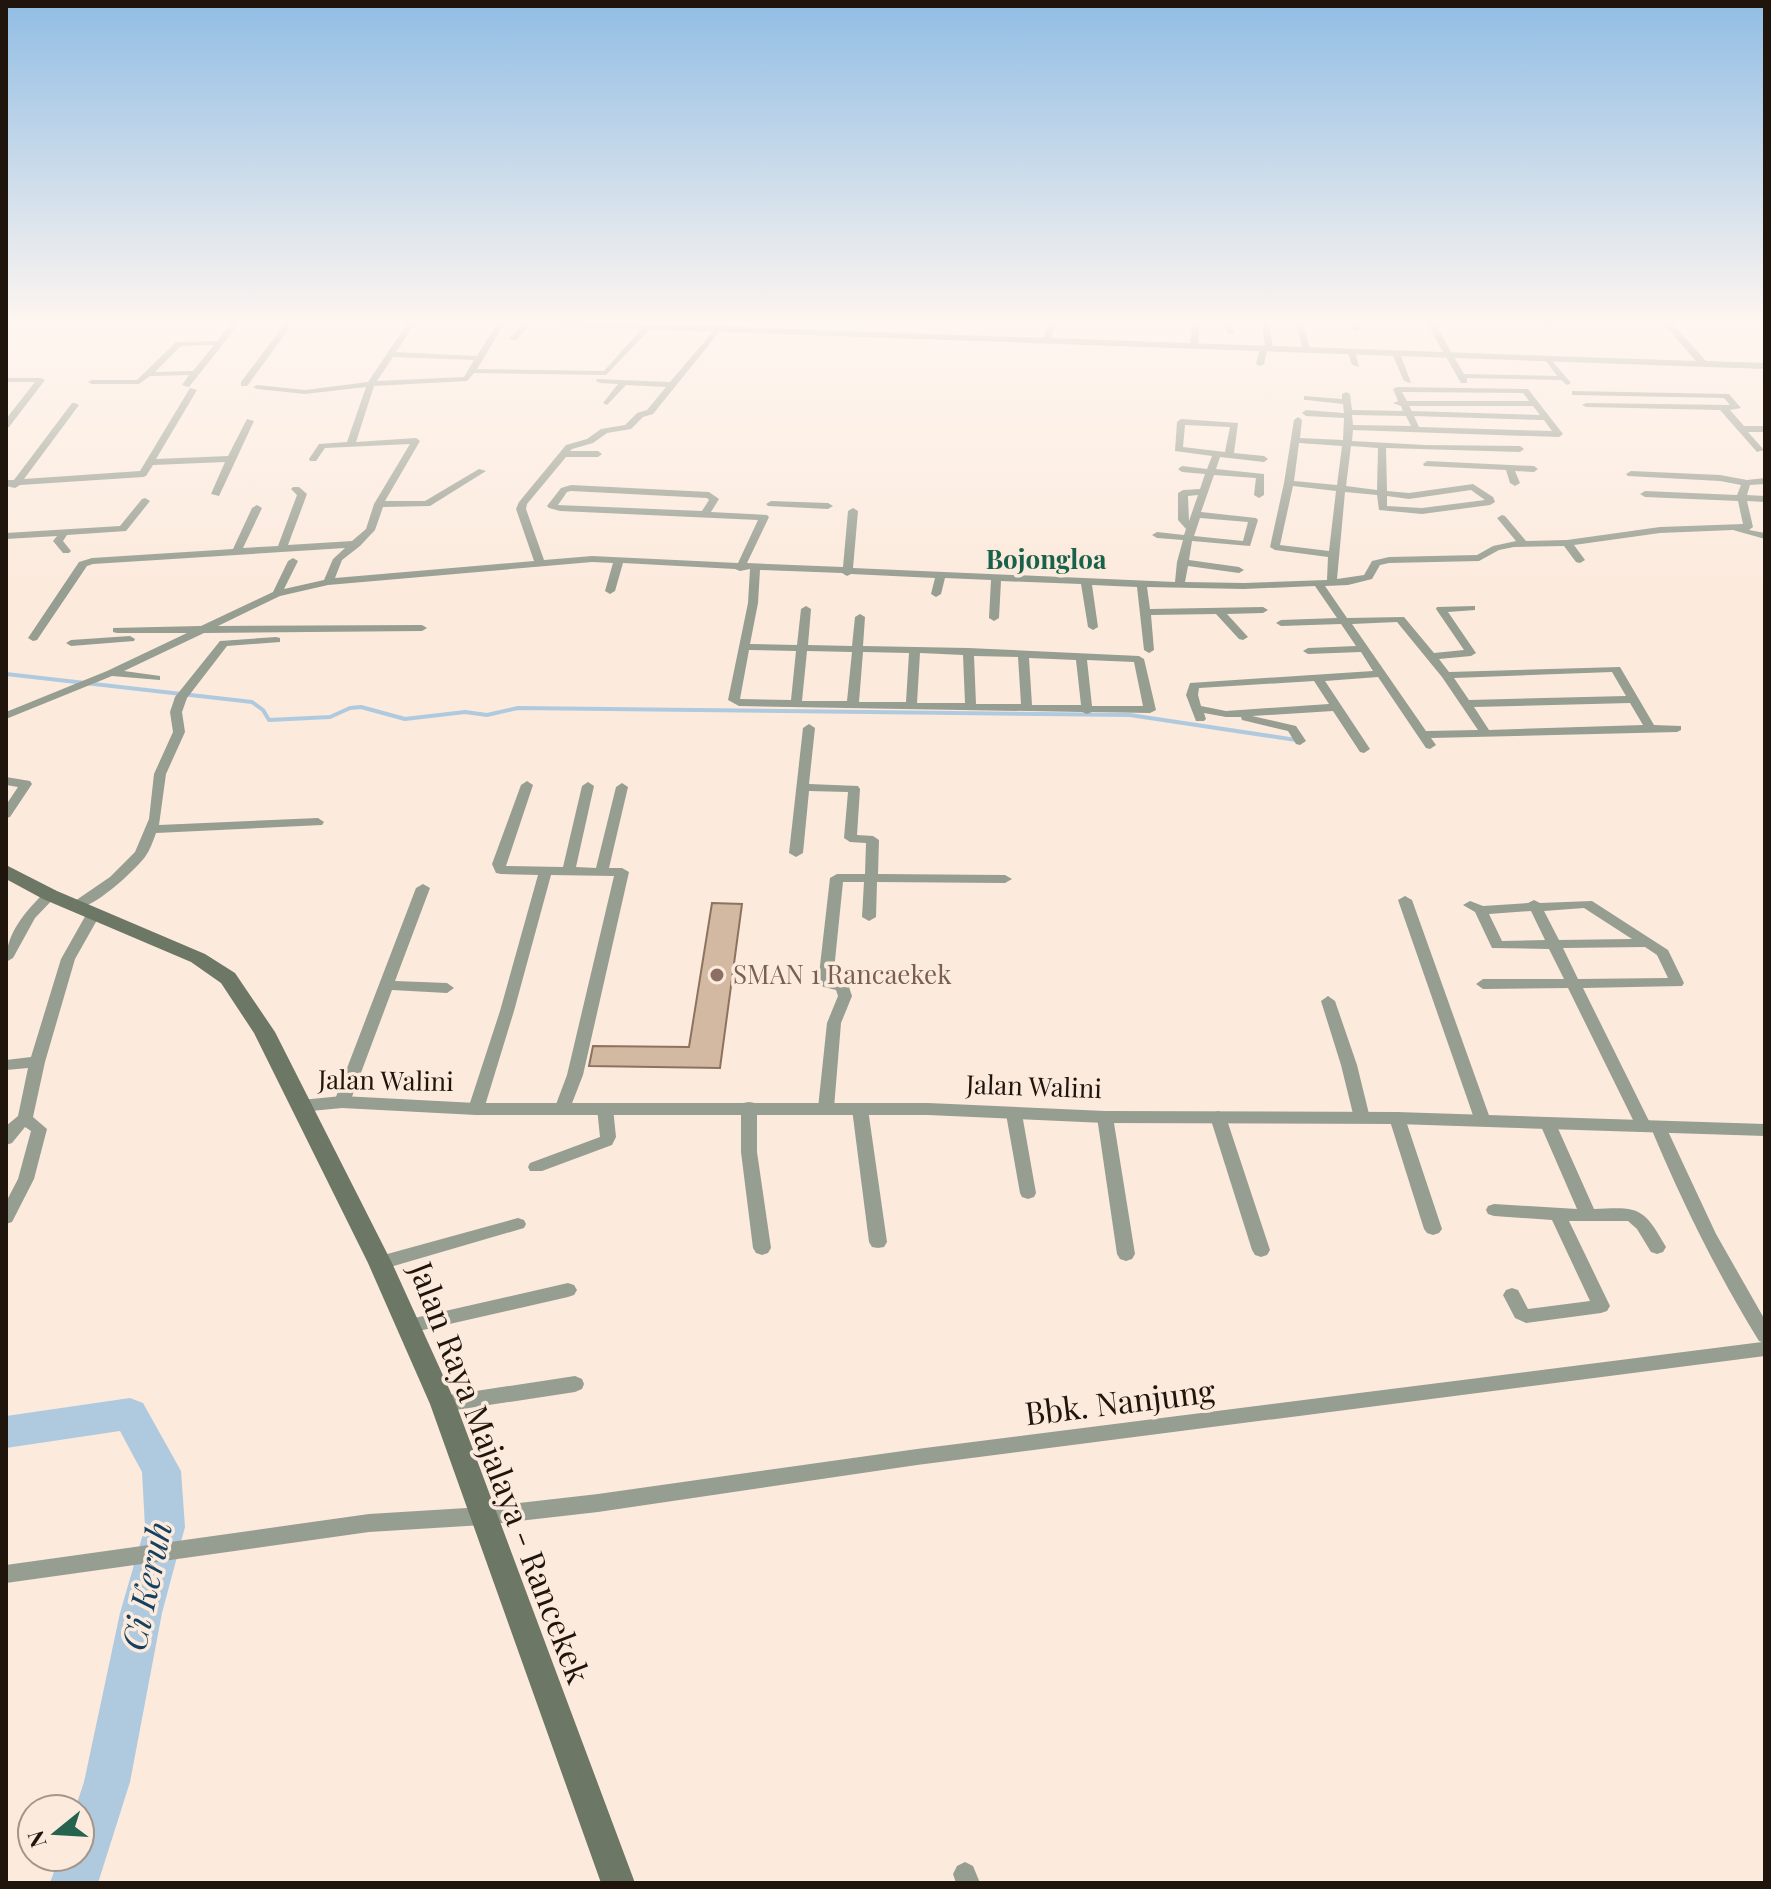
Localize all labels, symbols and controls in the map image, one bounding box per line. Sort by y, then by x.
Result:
district label: Bojongloa [986,541,1107,576]
place label: SMAN 1 Rancaekek [733,956,952,991]
marker: SMAN 1 Rancaekek [708,966,726,984]
street label: Jalan Walini [317,1061,455,1098]
street label: Jalan Walini [965,1066,1103,1105]
street label: Jalan Raya Majalaya - Rancekek [401,1254,602,1689]
street label: Bbk. Nanjung [1022,1368,1217,1433]
water label: Ci Keruh [109,1517,181,1654]
north arrow [16,1793,96,1873]
text: N [19,1827,53,1852]

